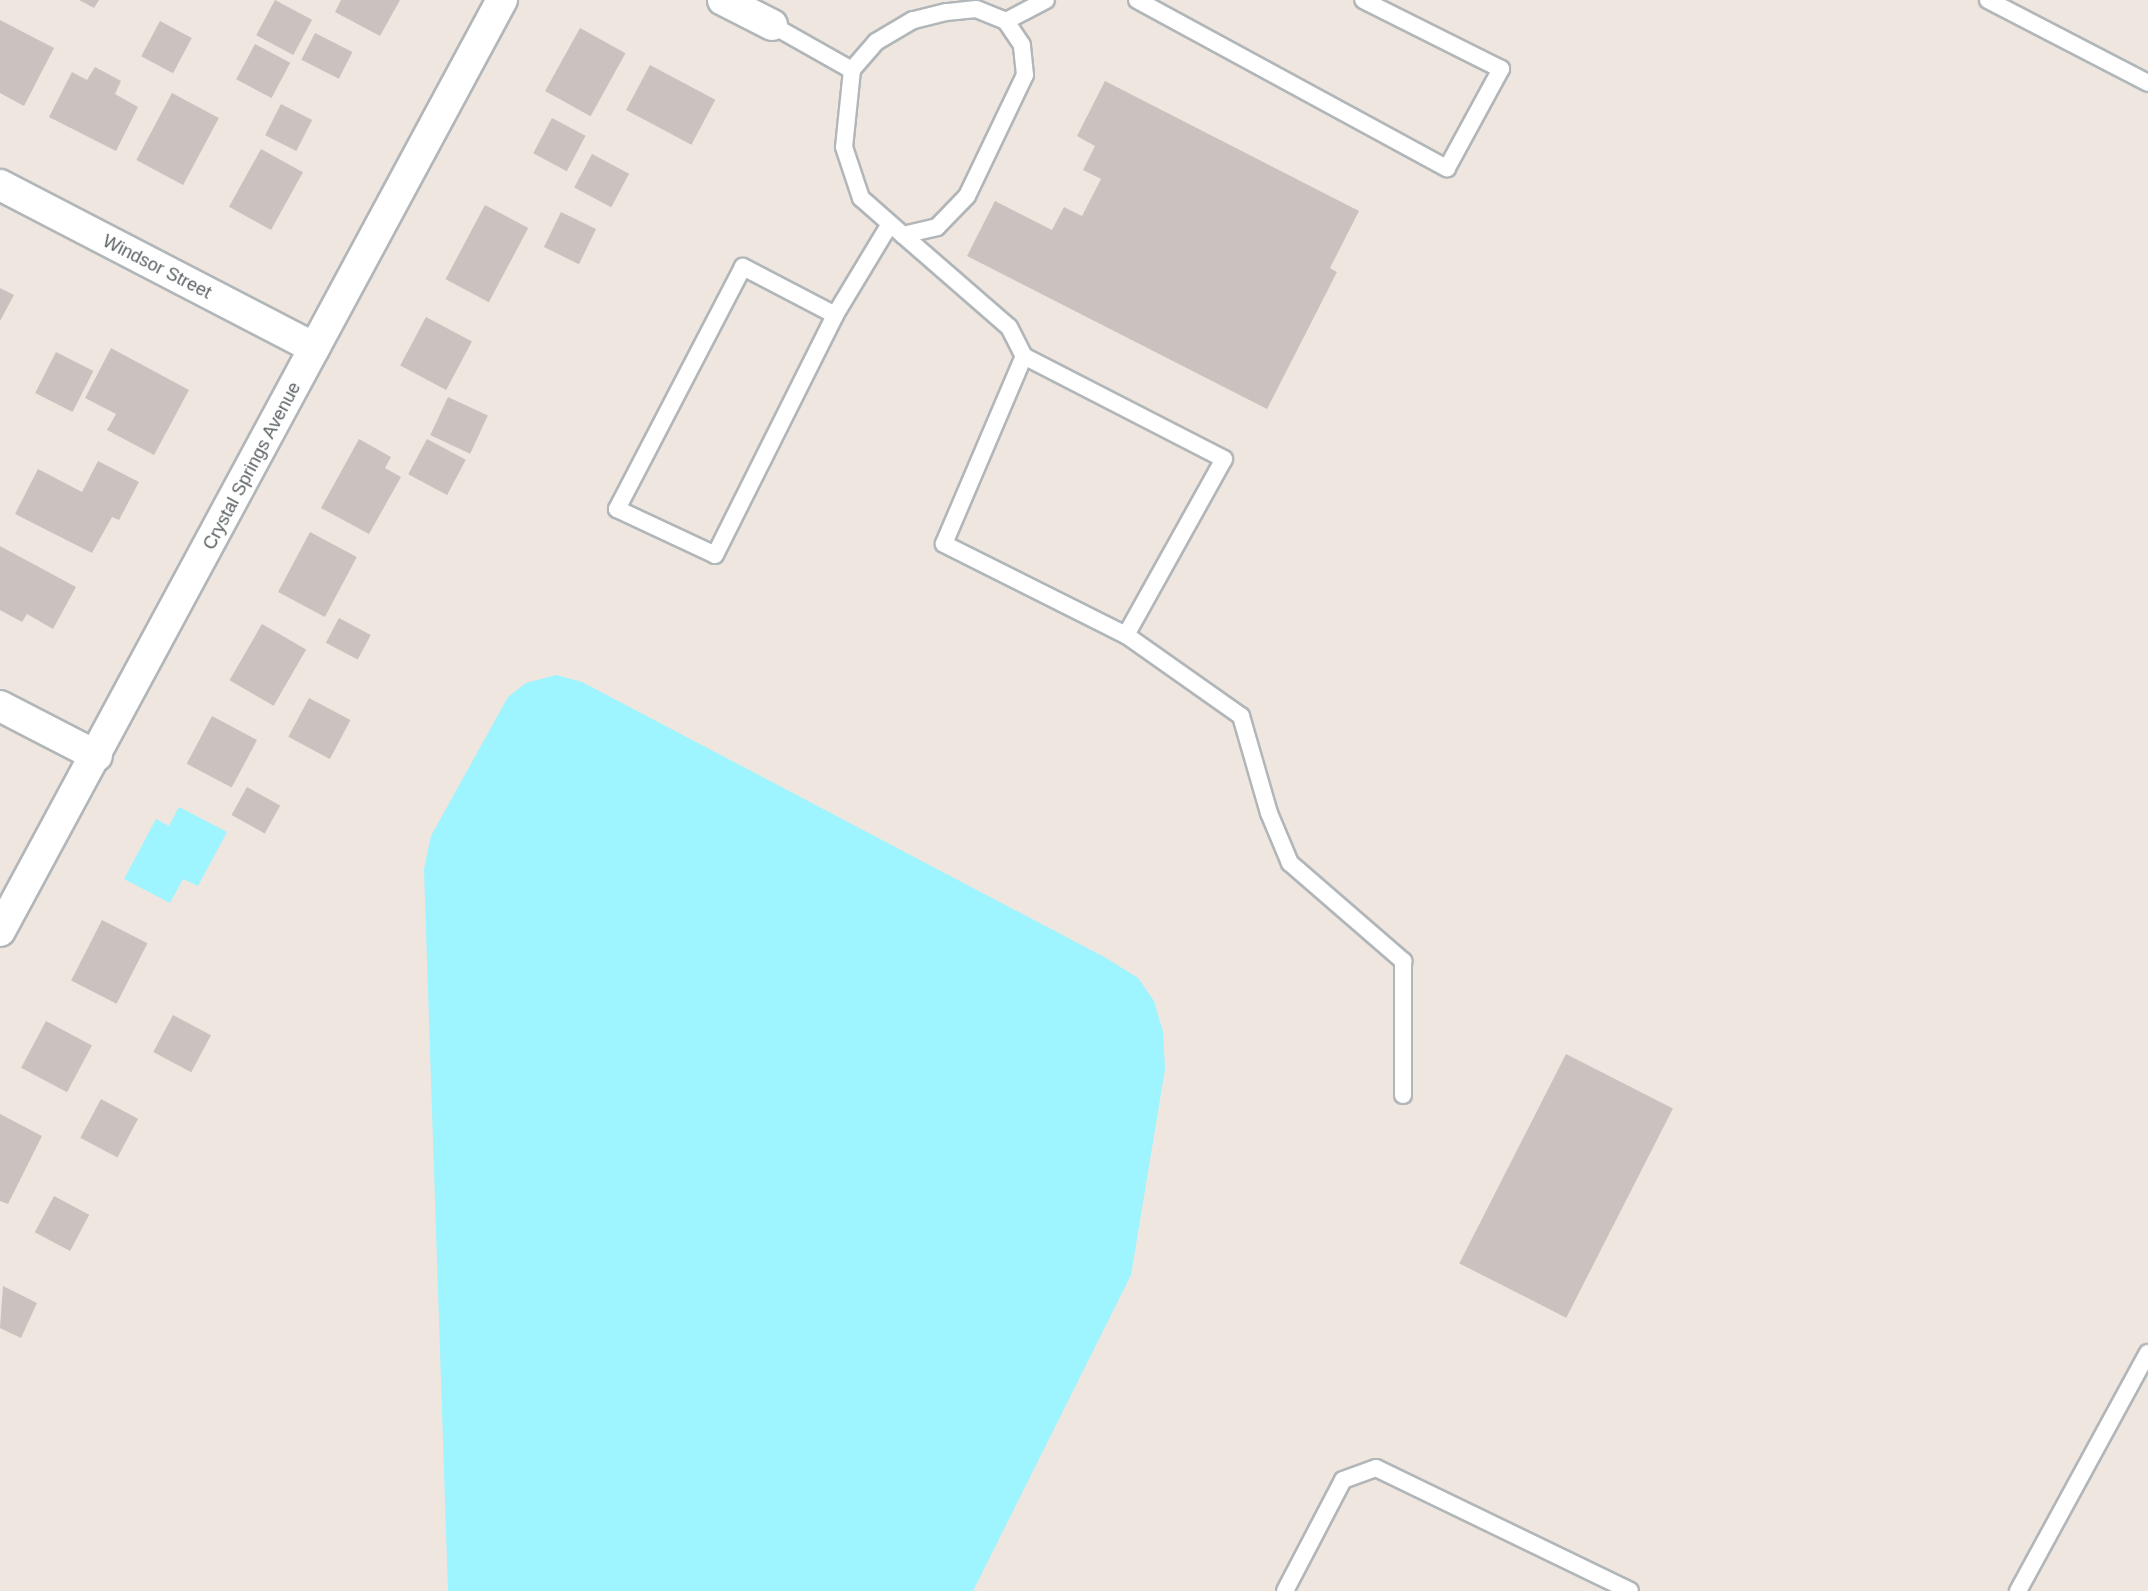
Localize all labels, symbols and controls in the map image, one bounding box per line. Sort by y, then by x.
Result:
street label: Windsor Street [99,230,215,304]
street label: Crystal Springs Avenue [198,378,306,554]

